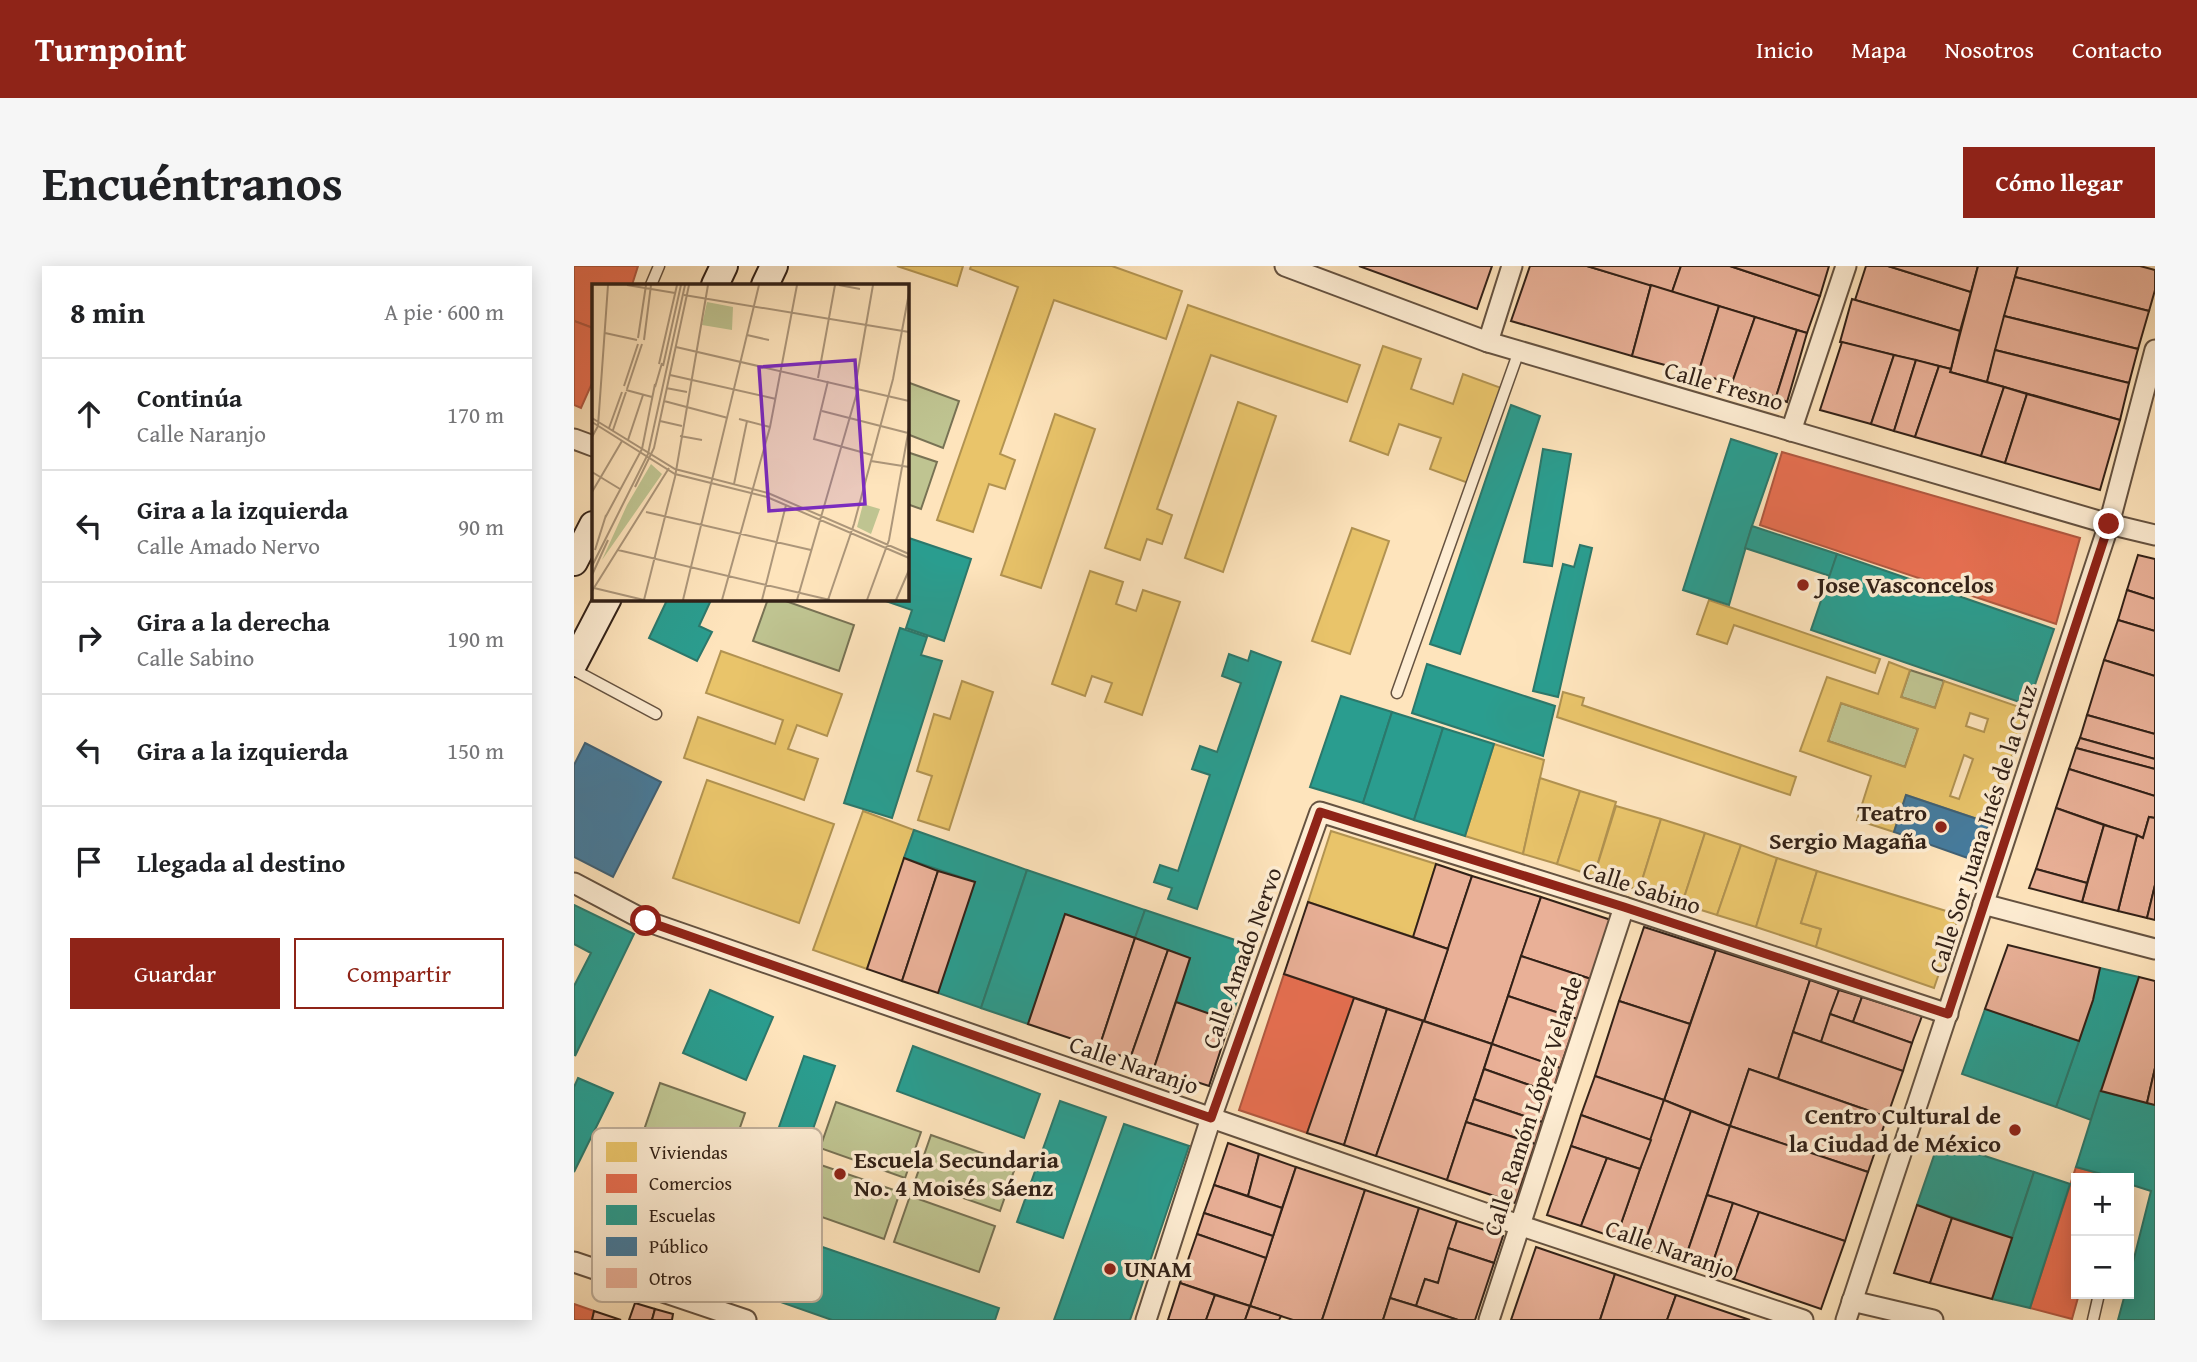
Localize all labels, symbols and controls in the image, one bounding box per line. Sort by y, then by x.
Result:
text: Turnpoint [35,25,187,73]
text: Inicio [1756,32,1813,67]
text: Mapa [1851,32,1907,67]
text: Nosotros [1945,32,2034,67]
text: Contacto [2072,32,2162,67]
text: Encuéntranos [42,146,343,218]
button: Cómo llegar [1963,147,2155,218]
inset map [592,284,908,600]
text: 8 min [70,290,145,334]
text: A pie · 600 m [384,295,504,328]
street label: Calle Fresno [1661,352,1788,419]
text: Continúa [137,378,242,417]
icon: ahead [70,395,108,433]
text: 170 m [447,398,504,431]
text: Calle Naranjo [137,417,266,450]
text: Gira a la izquierda [137,490,348,529]
icon: left [70,507,108,545]
route end [2093,508,2124,539]
text: 90 m [458,510,504,543]
text: Calle Amado Nervo [137,529,320,562]
place label: Jose Vasconcelos [1813,567,1994,602]
marker: Jose Vasconcelos [1795,577,1811,593]
text: Gira a la derecha [137,602,330,641]
icon: right [70,619,108,657]
text: 190 m [447,622,504,655]
text: Calle Sabino [137,641,254,674]
street label: Calle Sor Juana Inés de la Cruz [1919,680,2046,978]
icon: left [70,731,108,769]
text: Gira a la izquierda [137,731,348,770]
text: 150 m [447,734,504,767]
place label: Teatro Sergio Magaña [1769,795,1928,858]
marker: Teatro Sergio Magaña [1933,819,1949,835]
icon: arrive [70,843,108,881]
text: Llegada al destino [137,843,345,882]
street label: Calle Sabino [1579,852,1706,923]
street label: Calle Amado Nervo [1192,862,1291,1053]
route start [630,905,661,936]
button: Guardar [70,938,280,1009]
button: Compartir [294,938,504,1009]
street label: Calle Ramón López Velarde [1474,971,1591,1240]
street label: Calle Naranjo [1065,1026,1204,1103]
place label: Centro Cultural de la Ciudad de México [1789,1098,2001,1161]
marker: Centro Cultural de la Ciudad de México [2007,1122,2023,1138]
legend [592,1128,822,1302]
text: Viviendas [649,1138,728,1166]
place label: Escuela Secundaria No. 4 Moisés Sáenz [854,1142,1060,1205]
marker: Escuela Secundaria No. 4 Moisés Sáenz [832,1166,848,1182]
text: Comercios [649,1169,732,1197]
map controls [2071,1173,2134,1299]
button: + [2071,1173,2134,1236]
text: Escuelas [649,1201,716,1229]
street label: Calle Naranjo [1601,1210,1740,1287]
text: Público [649,1232,708,1260]
button: − [2071,1236,2134,1299]
place label: UNAM [1124,1251,1192,1286]
marker: UNAM [1102,1261,1118,1277]
text: Otros [649,1264,692,1292]

